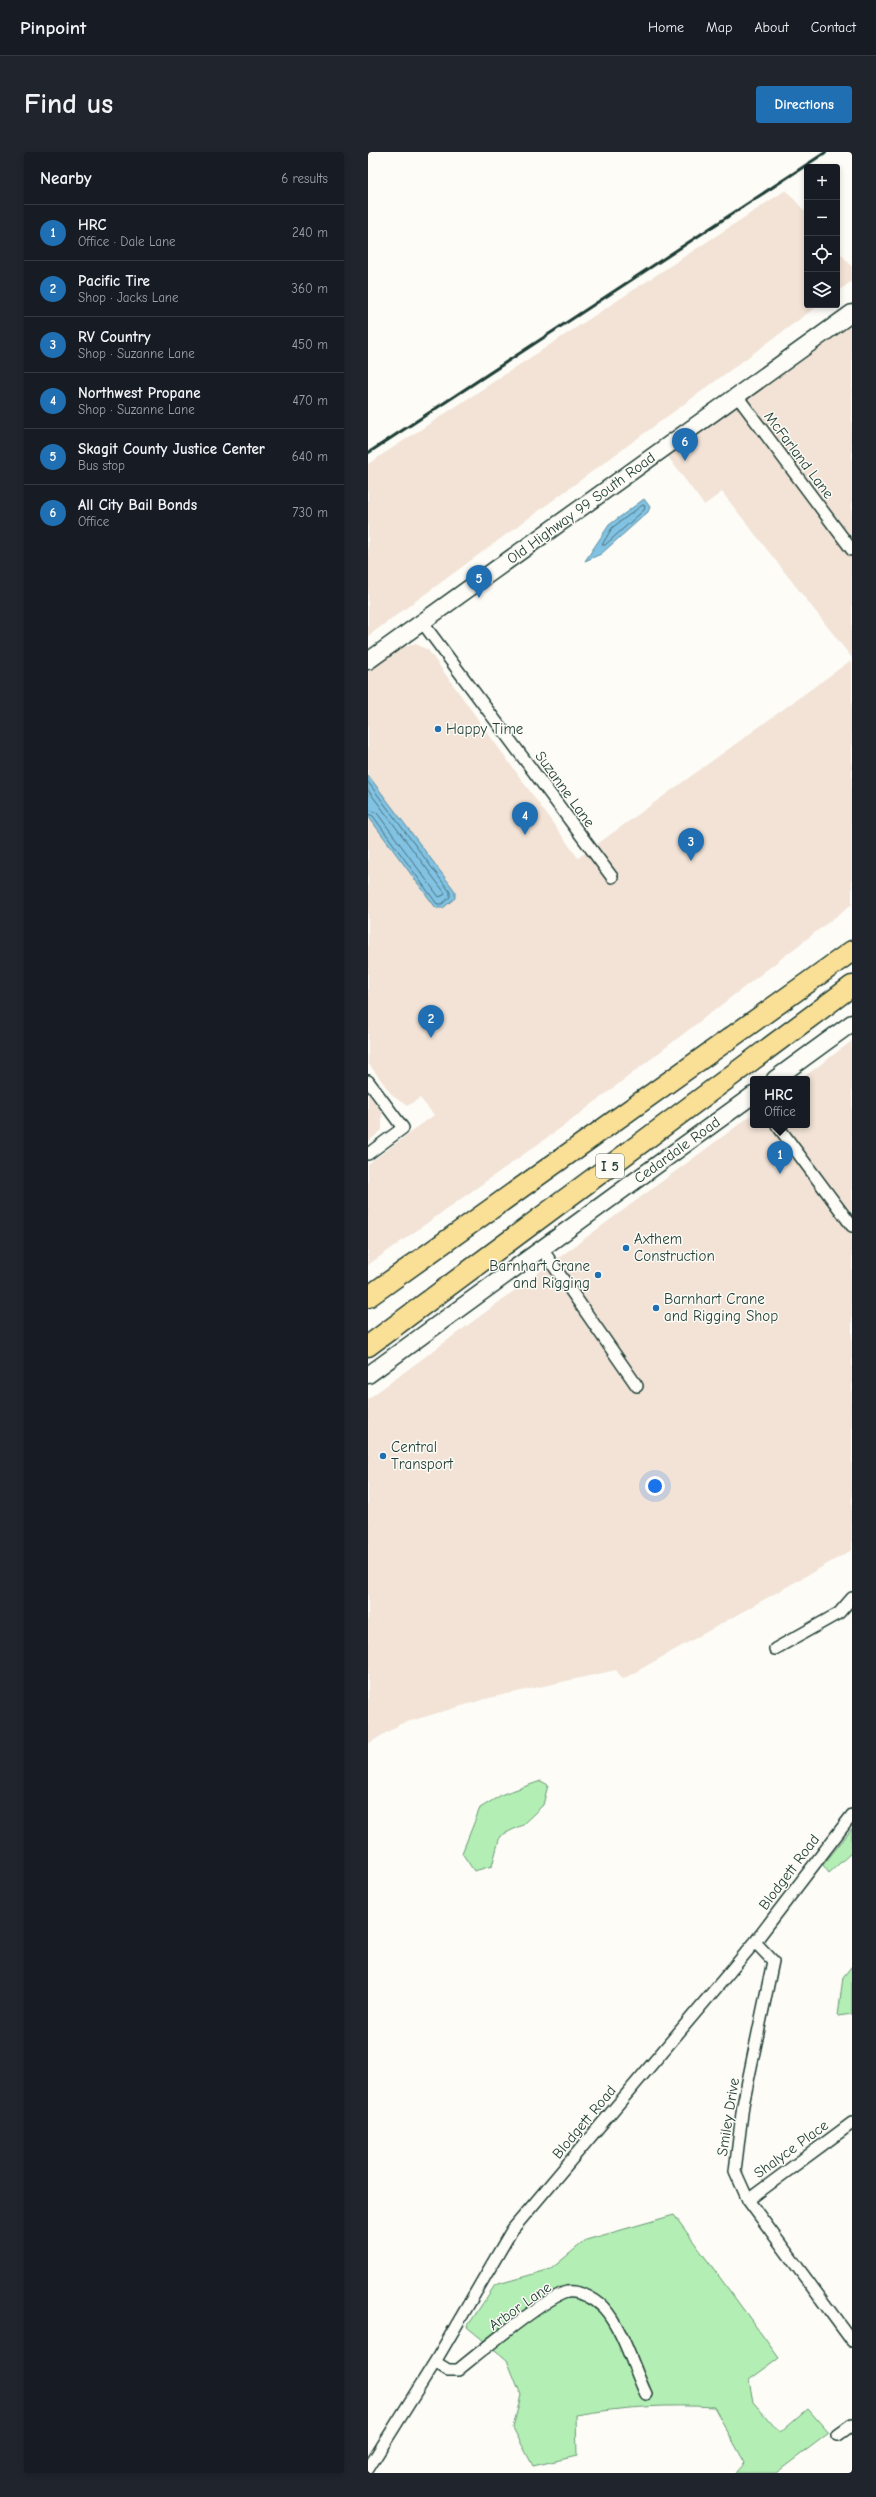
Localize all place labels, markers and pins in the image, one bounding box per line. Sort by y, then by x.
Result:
pin: 6 [672,428,698,461]
pin: 5 [466,565,492,598]
place label: Happy Time [446,720,524,738]
marker: Happy Time [433,724,443,734]
pin: 4 [512,802,538,835]
pin: 3 [678,828,704,861]
pin: 2 [418,1005,444,1038]
pin: 1 [767,1141,793,1174]
place label: Axthem Construction [634,1230,715,1265]
marker: Axthem Construction [621,1243,631,1253]
place label: Barnhart Crane and Rigging [489,1257,590,1292]
marker: Barnhart Crane and Rigging [593,1270,603,1280]
place label: Barnhart Crane and Rigging Shop [664,1290,778,1325]
marker: Barnhart Crane and Rigging Shop [651,1303,661,1313]
place label: Central Transport [391,1438,454,1473]
marker: Central Transport [378,1451,388,1461]

